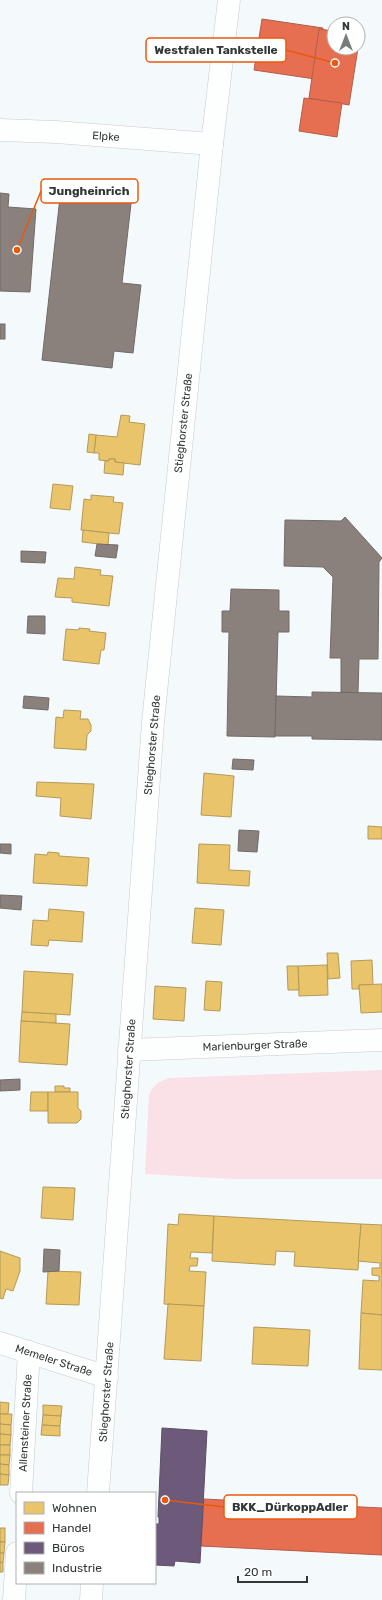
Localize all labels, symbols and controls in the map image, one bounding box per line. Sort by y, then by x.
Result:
north arrow [326,16,366,56]
text: N [342,20,350,33]
callout: Westfalen Tankstelle [146,38,286,62]
text: Westfalen Tankstelle [154,43,278,57]
street label: Elpke [92,129,120,144]
callout: Jungheinrich [41,179,138,203]
text: Jungheinrich [49,184,130,198]
street label: Stieghorster Straße [172,372,195,474]
street label: Stieghorster Straße [142,694,163,796]
street label: Stieghorster Straße [119,1019,138,1120]
street label: Marienburger Straße [202,1037,308,1054]
street label: Memeler Straße [14,1342,94,1379]
street label: Stieghorster Straße [97,1342,116,1443]
street label: Allensteiner Straße [16,1374,35,1472]
legend [16,1492,156,1584]
callout: BKK_DürkoppAdler [224,1495,357,1519]
text: BKK_DürkoppAdler [232,1500,349,1514]
text: Wohnen [52,1501,97,1515]
text: Handel [52,1521,91,1535]
text: Büros [52,1541,85,1555]
scale bar [238,1558,307,1584]
text: Industrie [52,1561,102,1575]
text: 20 m [244,1565,272,1579]

